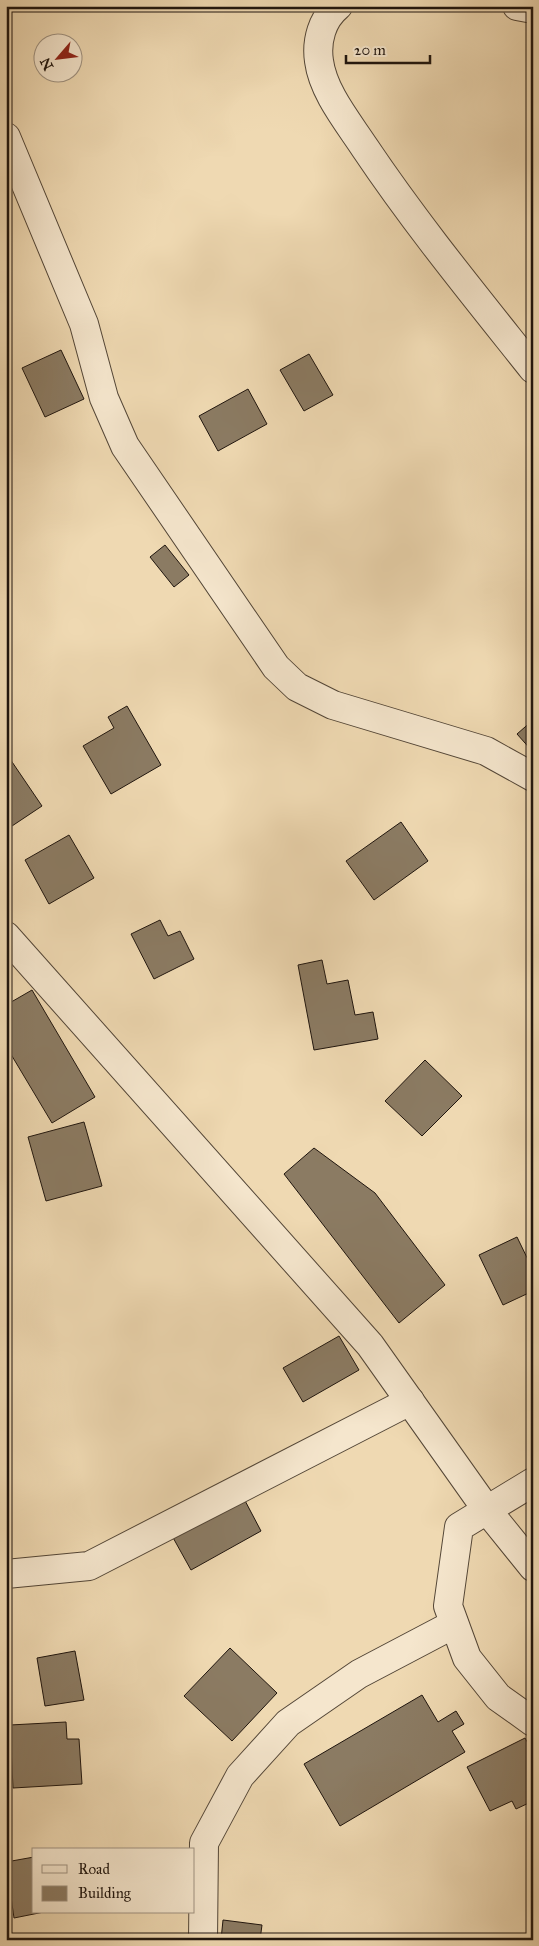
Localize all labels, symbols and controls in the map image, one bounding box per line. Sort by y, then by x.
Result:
north arrow [32,32,82,82]
scale bar [346,32,430,64]
text: 20 m [354,41,386,59]
text: N [37,55,57,73]
legend [32,1848,195,1914]
text: Road [78,1860,110,1878]
text: Building [78,1884,132,1902]

